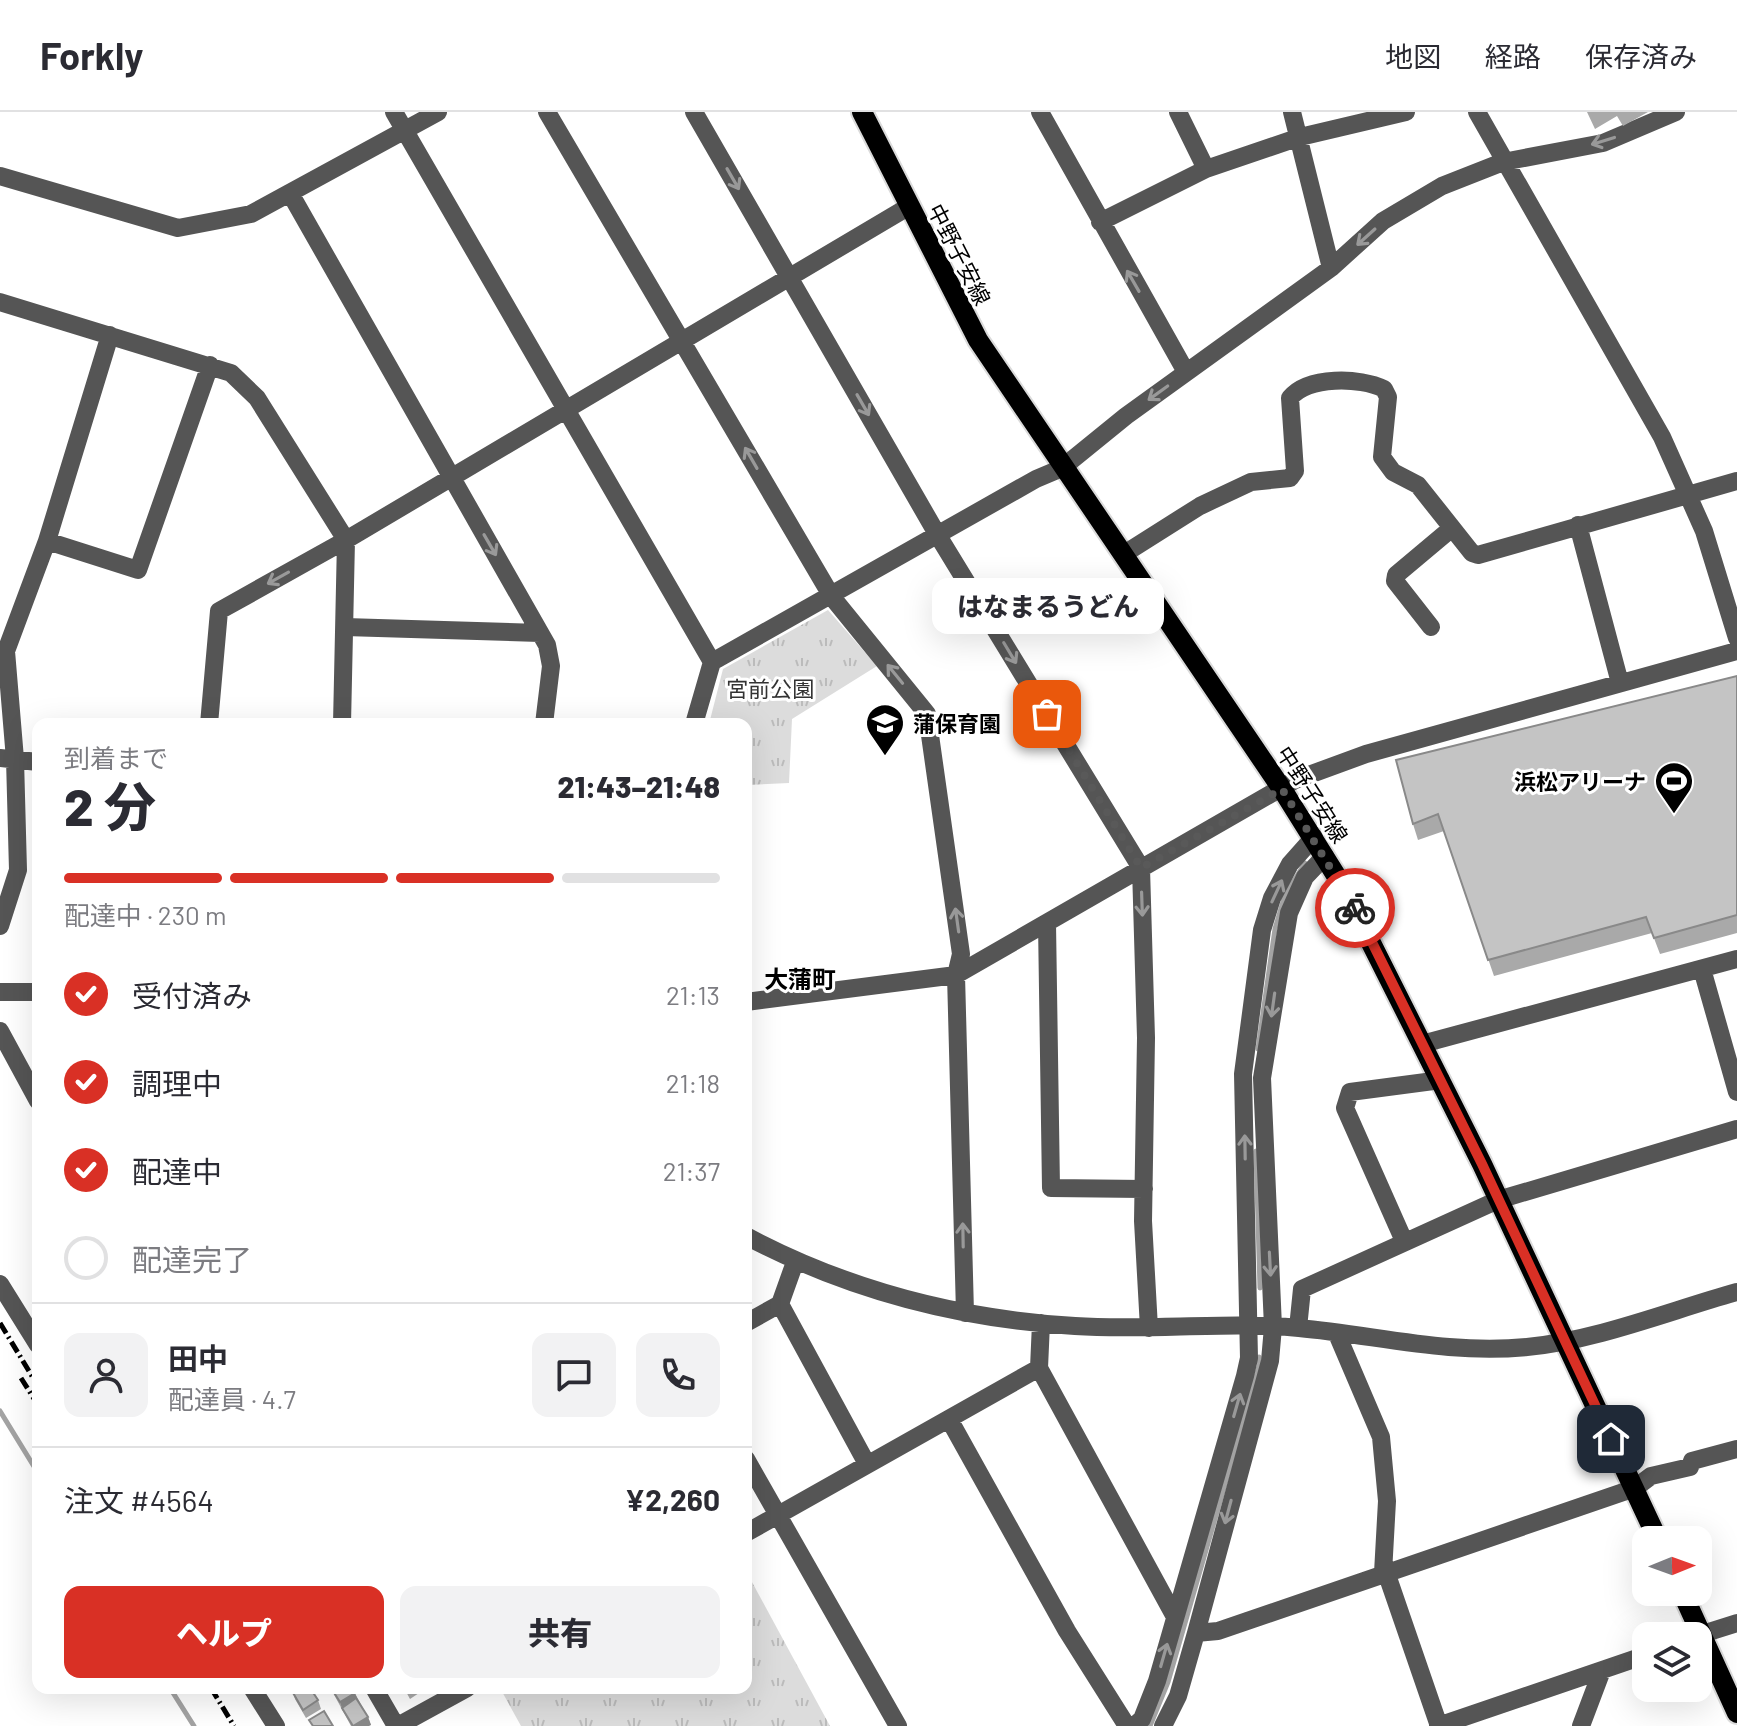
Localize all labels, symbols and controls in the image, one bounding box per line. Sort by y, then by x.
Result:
text: Forkly [40,32,143,78]
text: 地図 [1385,39,1441,73]
text: 経路 [1485,39,1541,73]
text: 保存済み [1585,39,1697,73]
one-way arrow [1591,134,1617,149]
one-way arrow [726,167,742,190]
street label: 中野子安線 [923,199,997,309]
one-way arrow [1356,227,1376,245]
one-way arrow [1125,270,1141,293]
one-way arrow [1148,384,1169,401]
one-way arrow [856,392,871,416]
one-way arrow [743,447,759,470]
one-way arrow [482,533,498,556]
one-way arrow [267,571,290,587]
callout: はなまるうどん [931,578,1163,634]
text: はなまるうどん [957,590,1139,621]
one-way arrow [1002,641,1018,664]
one-way arrow [886,664,903,685]
park label: 宮前公園 [726,675,814,701]
pin [1013,680,1081,748]
icon: bag [1025,692,1069,736]
school or university icon: 蒲保育園 [864,702,906,757]
place label: 蒲保育園 [913,710,1001,736]
street label: 中野子安線 [1272,741,1354,847]
text: 到着まで [64,742,168,773]
sports icon: 浜松アリーナ [1653,760,1695,815]
text: 21:43–21:48 [557,768,720,804]
place label: 浜松アリーナ [1514,768,1646,794]
text: 2 分 [64,774,156,836]
courier [1315,868,1395,948]
one-way arrow [1270,879,1285,903]
icon: bike [1333,886,1377,930]
one-way arrow [1134,890,1149,917]
text: 配達中 · 230 m [64,899,226,930]
one-way arrow [949,908,964,933]
district label: 大蒲町 [764,964,836,993]
icon: check [64,972,108,1016]
text: 受付済み [132,977,252,1013]
text: 21:13 [666,979,720,1010]
one-way arrow [1265,992,1280,1017]
icon: check [64,1060,108,1104]
text: 調理中 [132,1065,222,1101]
text: 21:18 [666,1067,720,1098]
one-way arrow [1237,1134,1252,1161]
icon: check [64,1148,108,1192]
text: 配達中 [132,1153,222,1189]
text: 21:37 [663,1155,720,1186]
one-way arrow [955,1222,971,1249]
text: 配達完了 [132,1241,252,1277]
one-way arrow [1262,1250,1277,1277]
button: person [64,1333,148,1417]
button: chat [532,1333,616,1417]
button: phone [636,1333,720,1417]
text: 田中 [168,1340,228,1376]
text: 配達員 · 4.7 [168,1383,296,1414]
one-way arrow [1230,1393,1245,1419]
pin [1577,1405,1645,1473]
icon: home [1589,1417,1633,1461]
text: ¥2,260 [625,1481,720,1517]
text: 注文 #4564 [64,1482,214,1518]
one-way arrow [1220,1498,1235,1524]
north arrow [1632,1526,1712,1606]
map controls [1632,1526,1712,1702]
button: ヘルプ [64,1586,384,1678]
button: 共有 [400,1586,720,1678]
button: layers [1632,1622,1712,1702]
one-way arrow [1157,1643,1172,1669]

